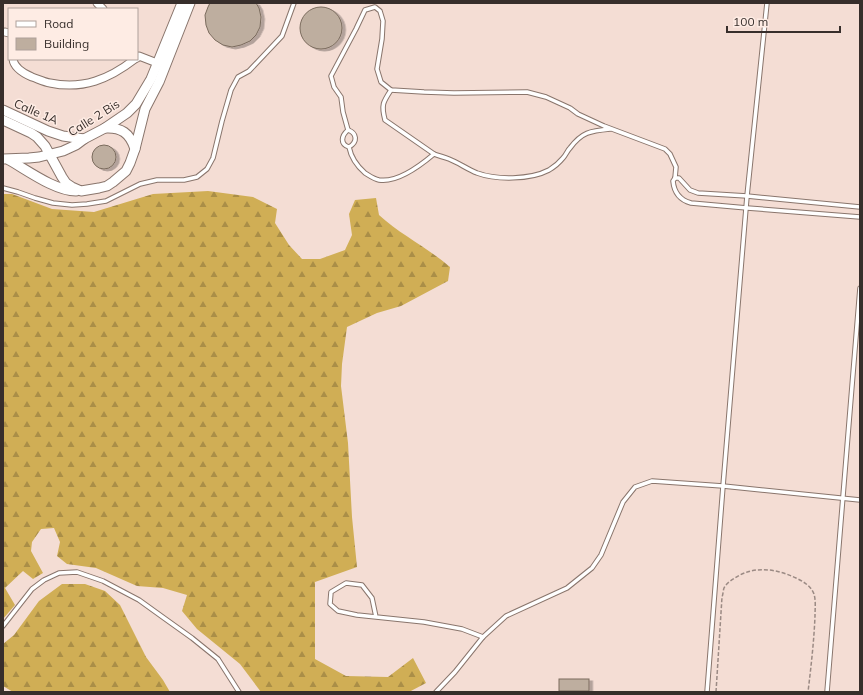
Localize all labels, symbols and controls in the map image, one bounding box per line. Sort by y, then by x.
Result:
legend [8,8,138,60]
scale bar [727,8,840,34]
text: 100 m [733,14,768,29]
text: Road [44,16,73,31]
text: Building [44,36,89,51]
street label: Calle 1A [12,96,61,128]
street label: Calle 2 Bis [65,96,122,139]

